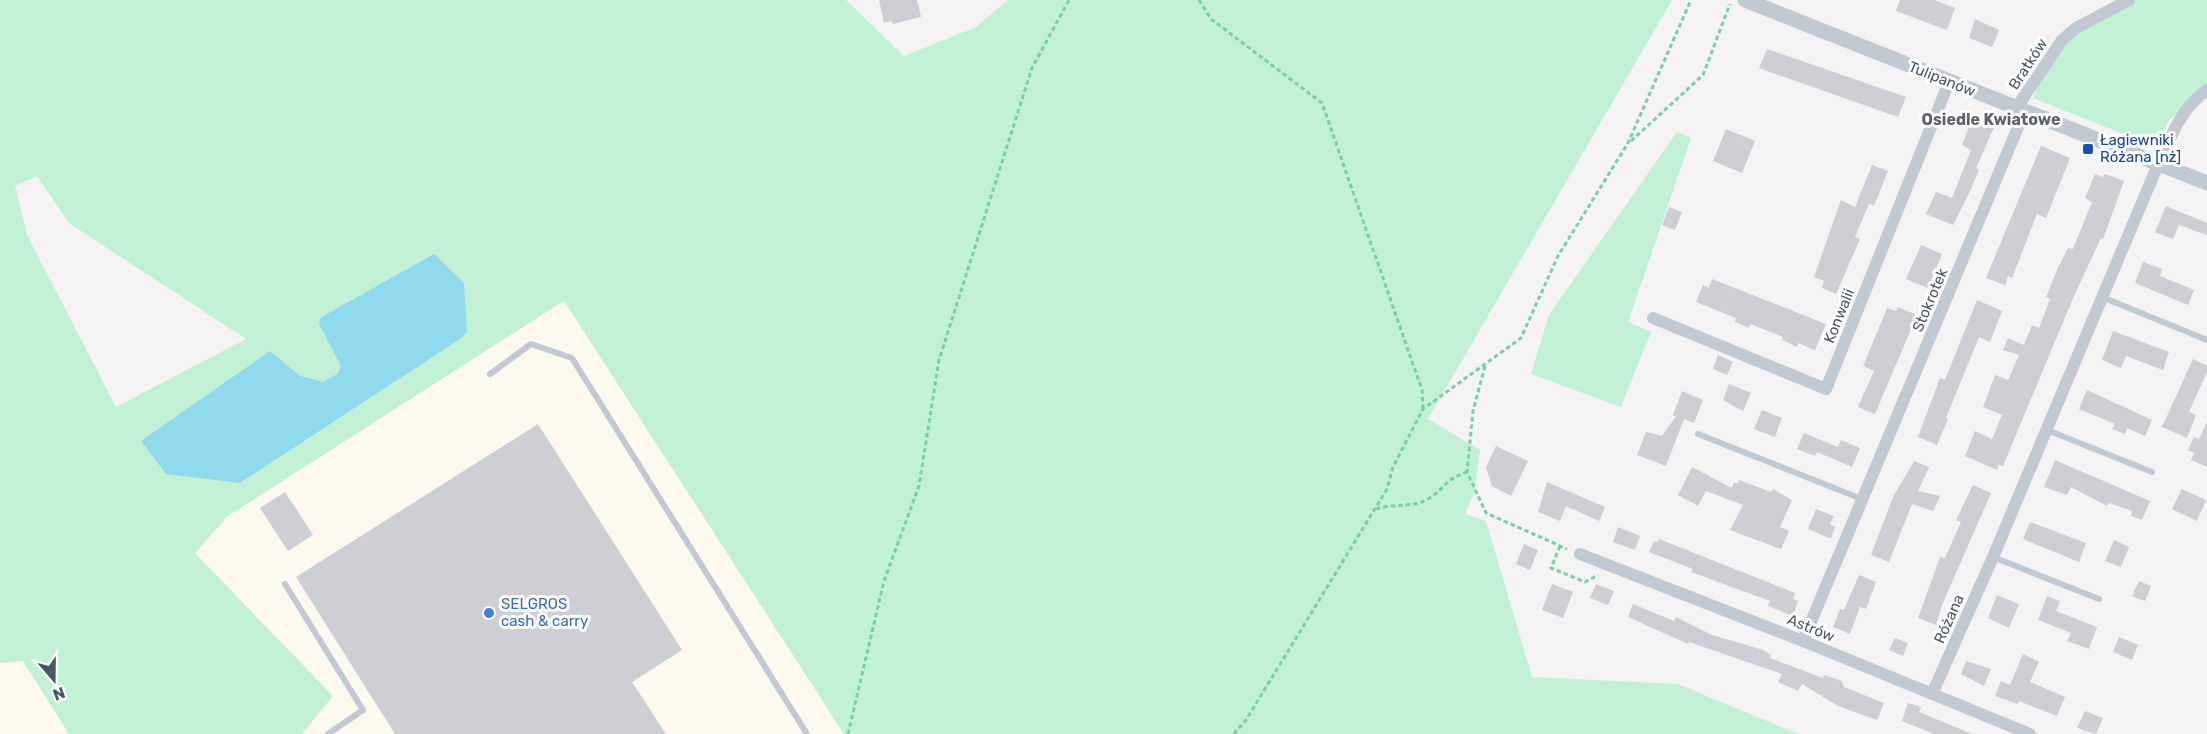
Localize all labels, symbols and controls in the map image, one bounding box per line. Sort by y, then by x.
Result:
street label: Bratków [2005,35,2051,93]
street label: Tulipanów [1906,57,1978,101]
district label: Osiedle Kwiatowe [1922,110,2060,129]
place label: Łagiewniki Różana [nż] [2100,131,2181,166]
marker: Łagiewniki Różana [nż] [2081,142,2095,156]
street label: Stokrotek [1908,265,1952,335]
street label: Konwalii [1820,286,1858,346]
street label: Różana [1930,592,1968,646]
place label: SELGROS cash & carry [501,595,588,630]
marker: SELGROS cash & carry [482,606,496,620]
street label: Astrów [1785,610,1837,646]
north arrow [24,650,84,710]
text: N [50,683,68,705]

